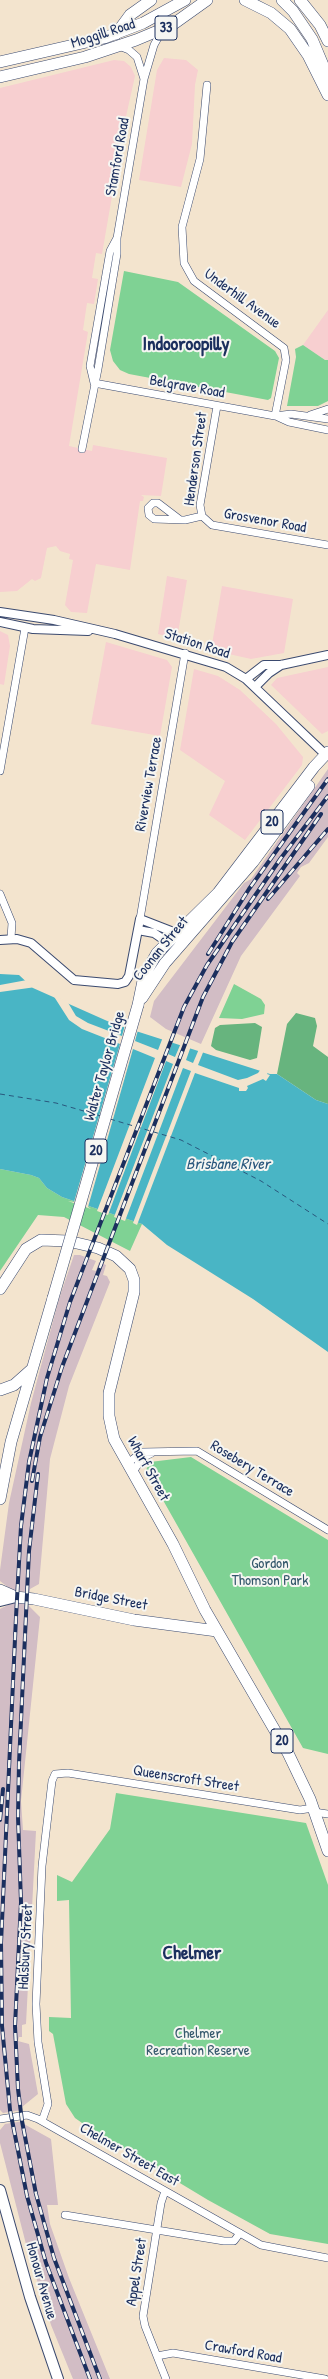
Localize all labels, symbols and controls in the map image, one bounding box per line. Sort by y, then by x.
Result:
street label: Moggill Road [69,15,137,53]
road number: 33 [155,16,177,40]
street label: Stamford Road [102,116,134,198]
street label: Underhill Avenue [200,265,284,333]
district label: Indooroopilly [142,334,230,356]
street label: Belgrave Road [148,372,226,402]
street label: Henderson Street [181,411,211,507]
street label: Grosvenor Road [222,505,308,537]
street label: Station Road [162,625,232,663]
street label: Riverview Terrace [132,735,166,833]
road number: 20 [261,810,283,834]
street label: Coonan Street [129,913,193,985]
street label: Walter Taylor Bridge [81,1009,129,1123]
road number: 20 [85,1139,107,1163]
water label: Brisbane River [186,1155,270,1175]
street label: Wharf Street [123,1434,173,1504]
street label: Rosebery Terrace [207,1437,297,1501]
park label: Gordon Thomson Park [232,1555,308,1590]
street label: Bridge Street [73,1583,149,1615]
road number: 20 [271,1729,293,1753]
street label: Queenscroft Street [132,1762,240,1796]
street label: Halsbury Street [15,1904,37,1990]
district label: Chelmer [163,1943,221,1965]
park label: Chelmer Recreation Reserve [146,2025,250,2060]
street label: Chelmer Street East [76,2119,182,2191]
street label: Appel Street [123,2237,151,2307]
street label: Honour Avenue [21,2240,61,2322]
street label: Crawford Road [203,2336,283,2368]

